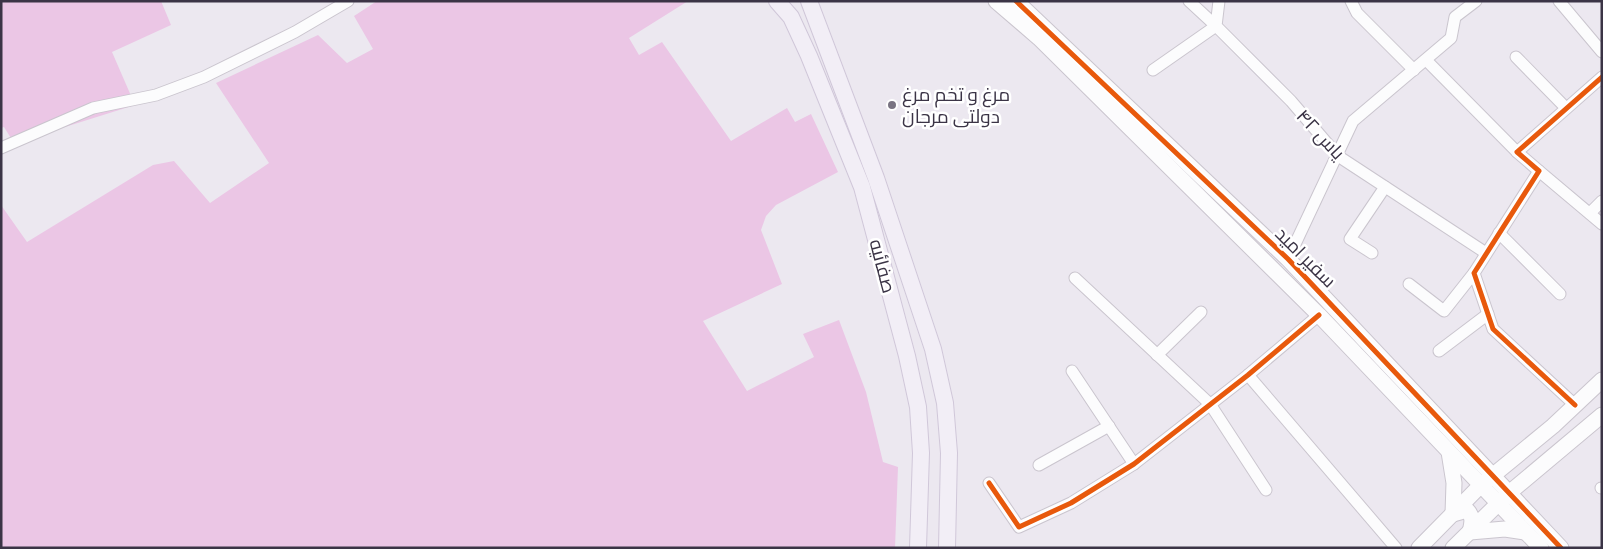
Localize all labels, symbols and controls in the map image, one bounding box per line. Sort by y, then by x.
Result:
place label: مرغ و تخم مرغ دولتی مرجان [902,82,1010,128]
marker: مرغ و تخم مرغ دولتی مرجان [886,99,898,111]
street label: یاس ۴۲ [1292,104,1350,164]
street label: سفیر امید [1271,222,1341,292]
street label: صفائیه [864,236,902,296]

